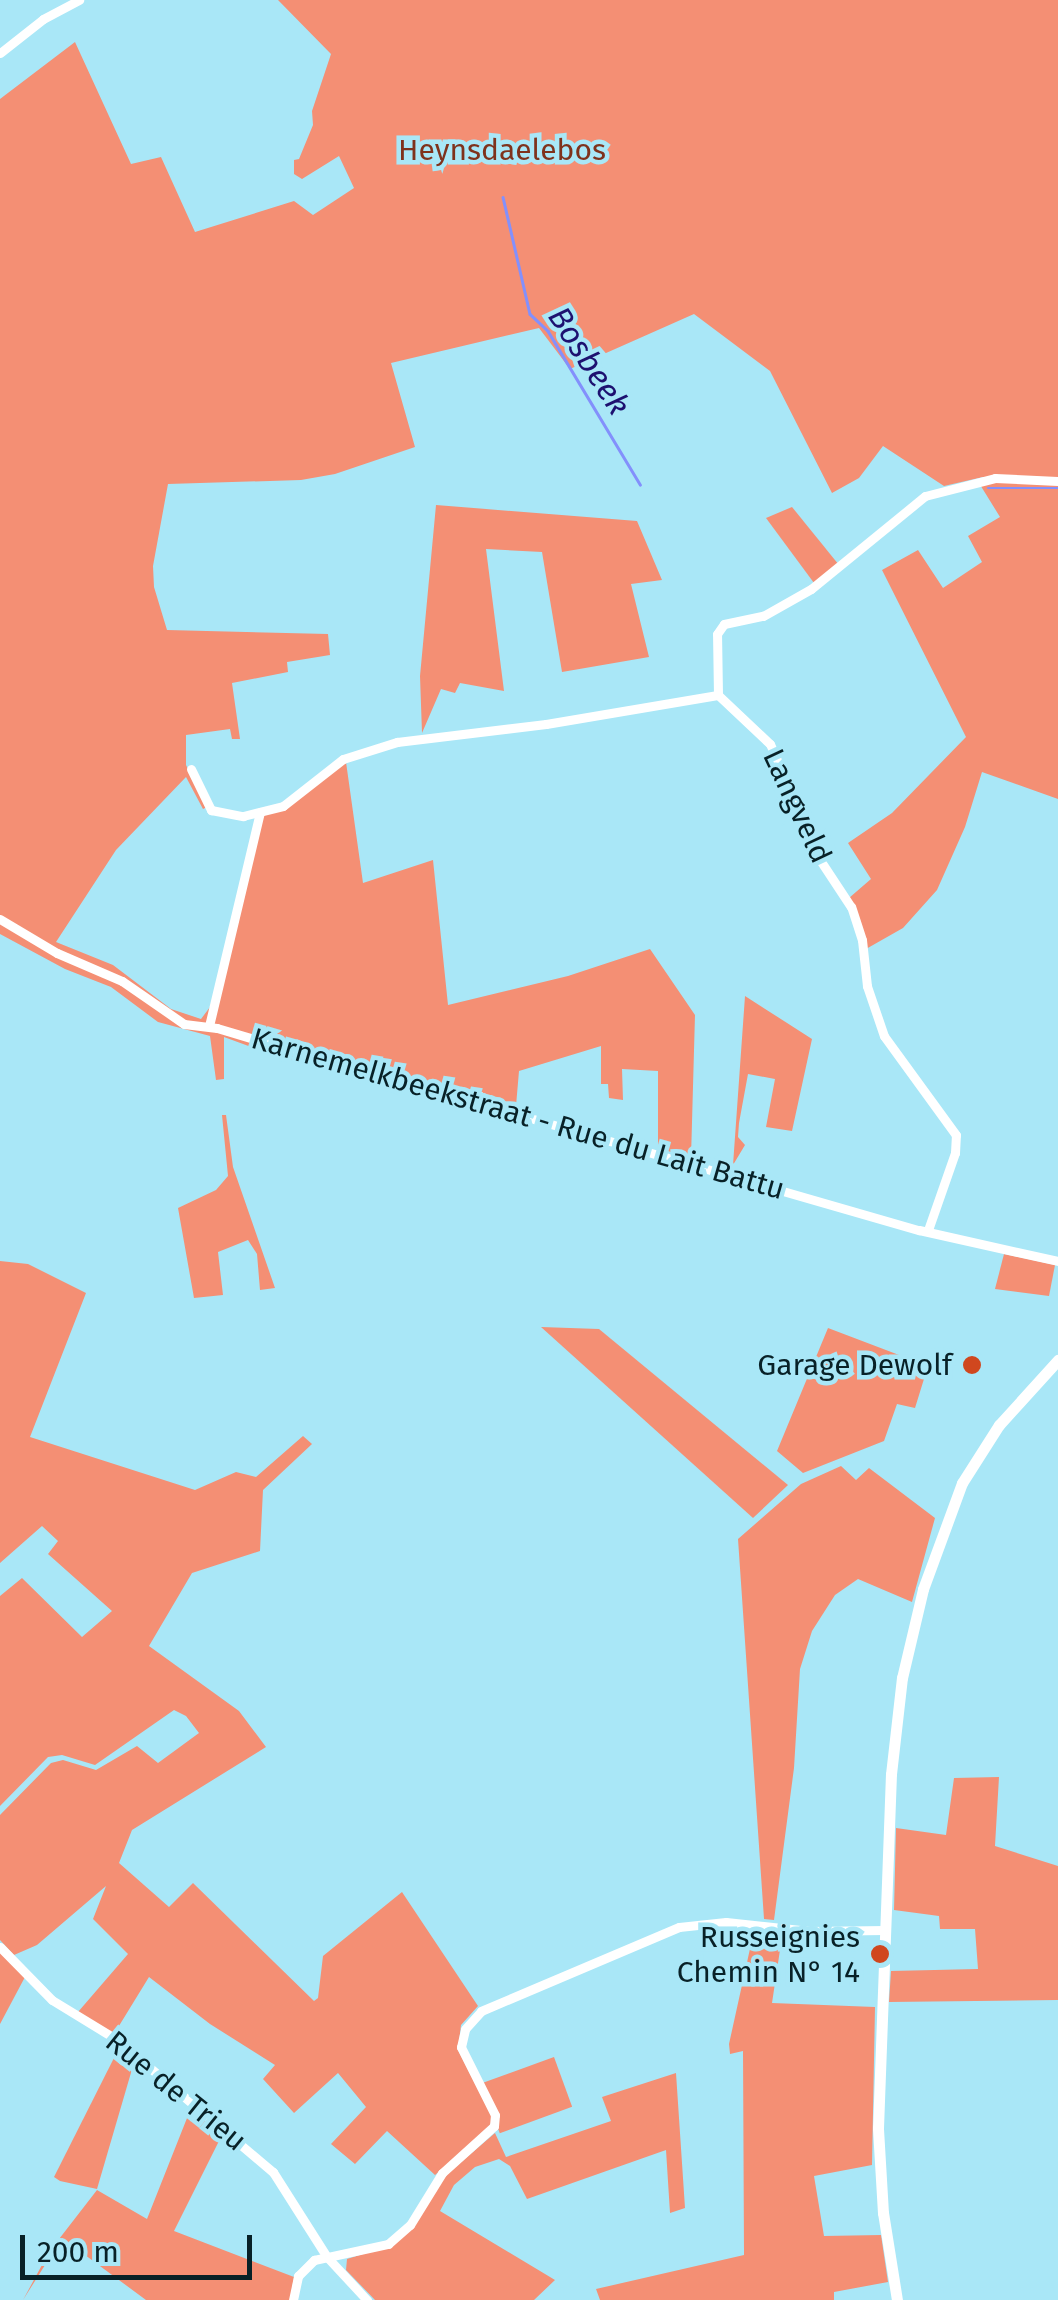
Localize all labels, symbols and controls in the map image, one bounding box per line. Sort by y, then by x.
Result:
park label: Heynsdaelebos [398,132,606,168]
water label: Bosbeek [540,300,638,422]
street label: Langveld [755,743,839,869]
street label: Karnemelkbeekstraat - Rue du Lait Battu [247,1020,789,1208]
place label: Garage Dewolf [757,1347,952,1383]
marker: Garage Dewolf [961,1354,983,1376]
place label: Russeignies Chemin N° 14 [677,1919,860,1990]
marker: Russeignies Chemin N° 14 [869,1943,891,1965]
street label: Rue de Trieu [98,2023,254,2159]
scale bar [25,2215,258,2277]
text: 200 m [37,2234,119,2270]

